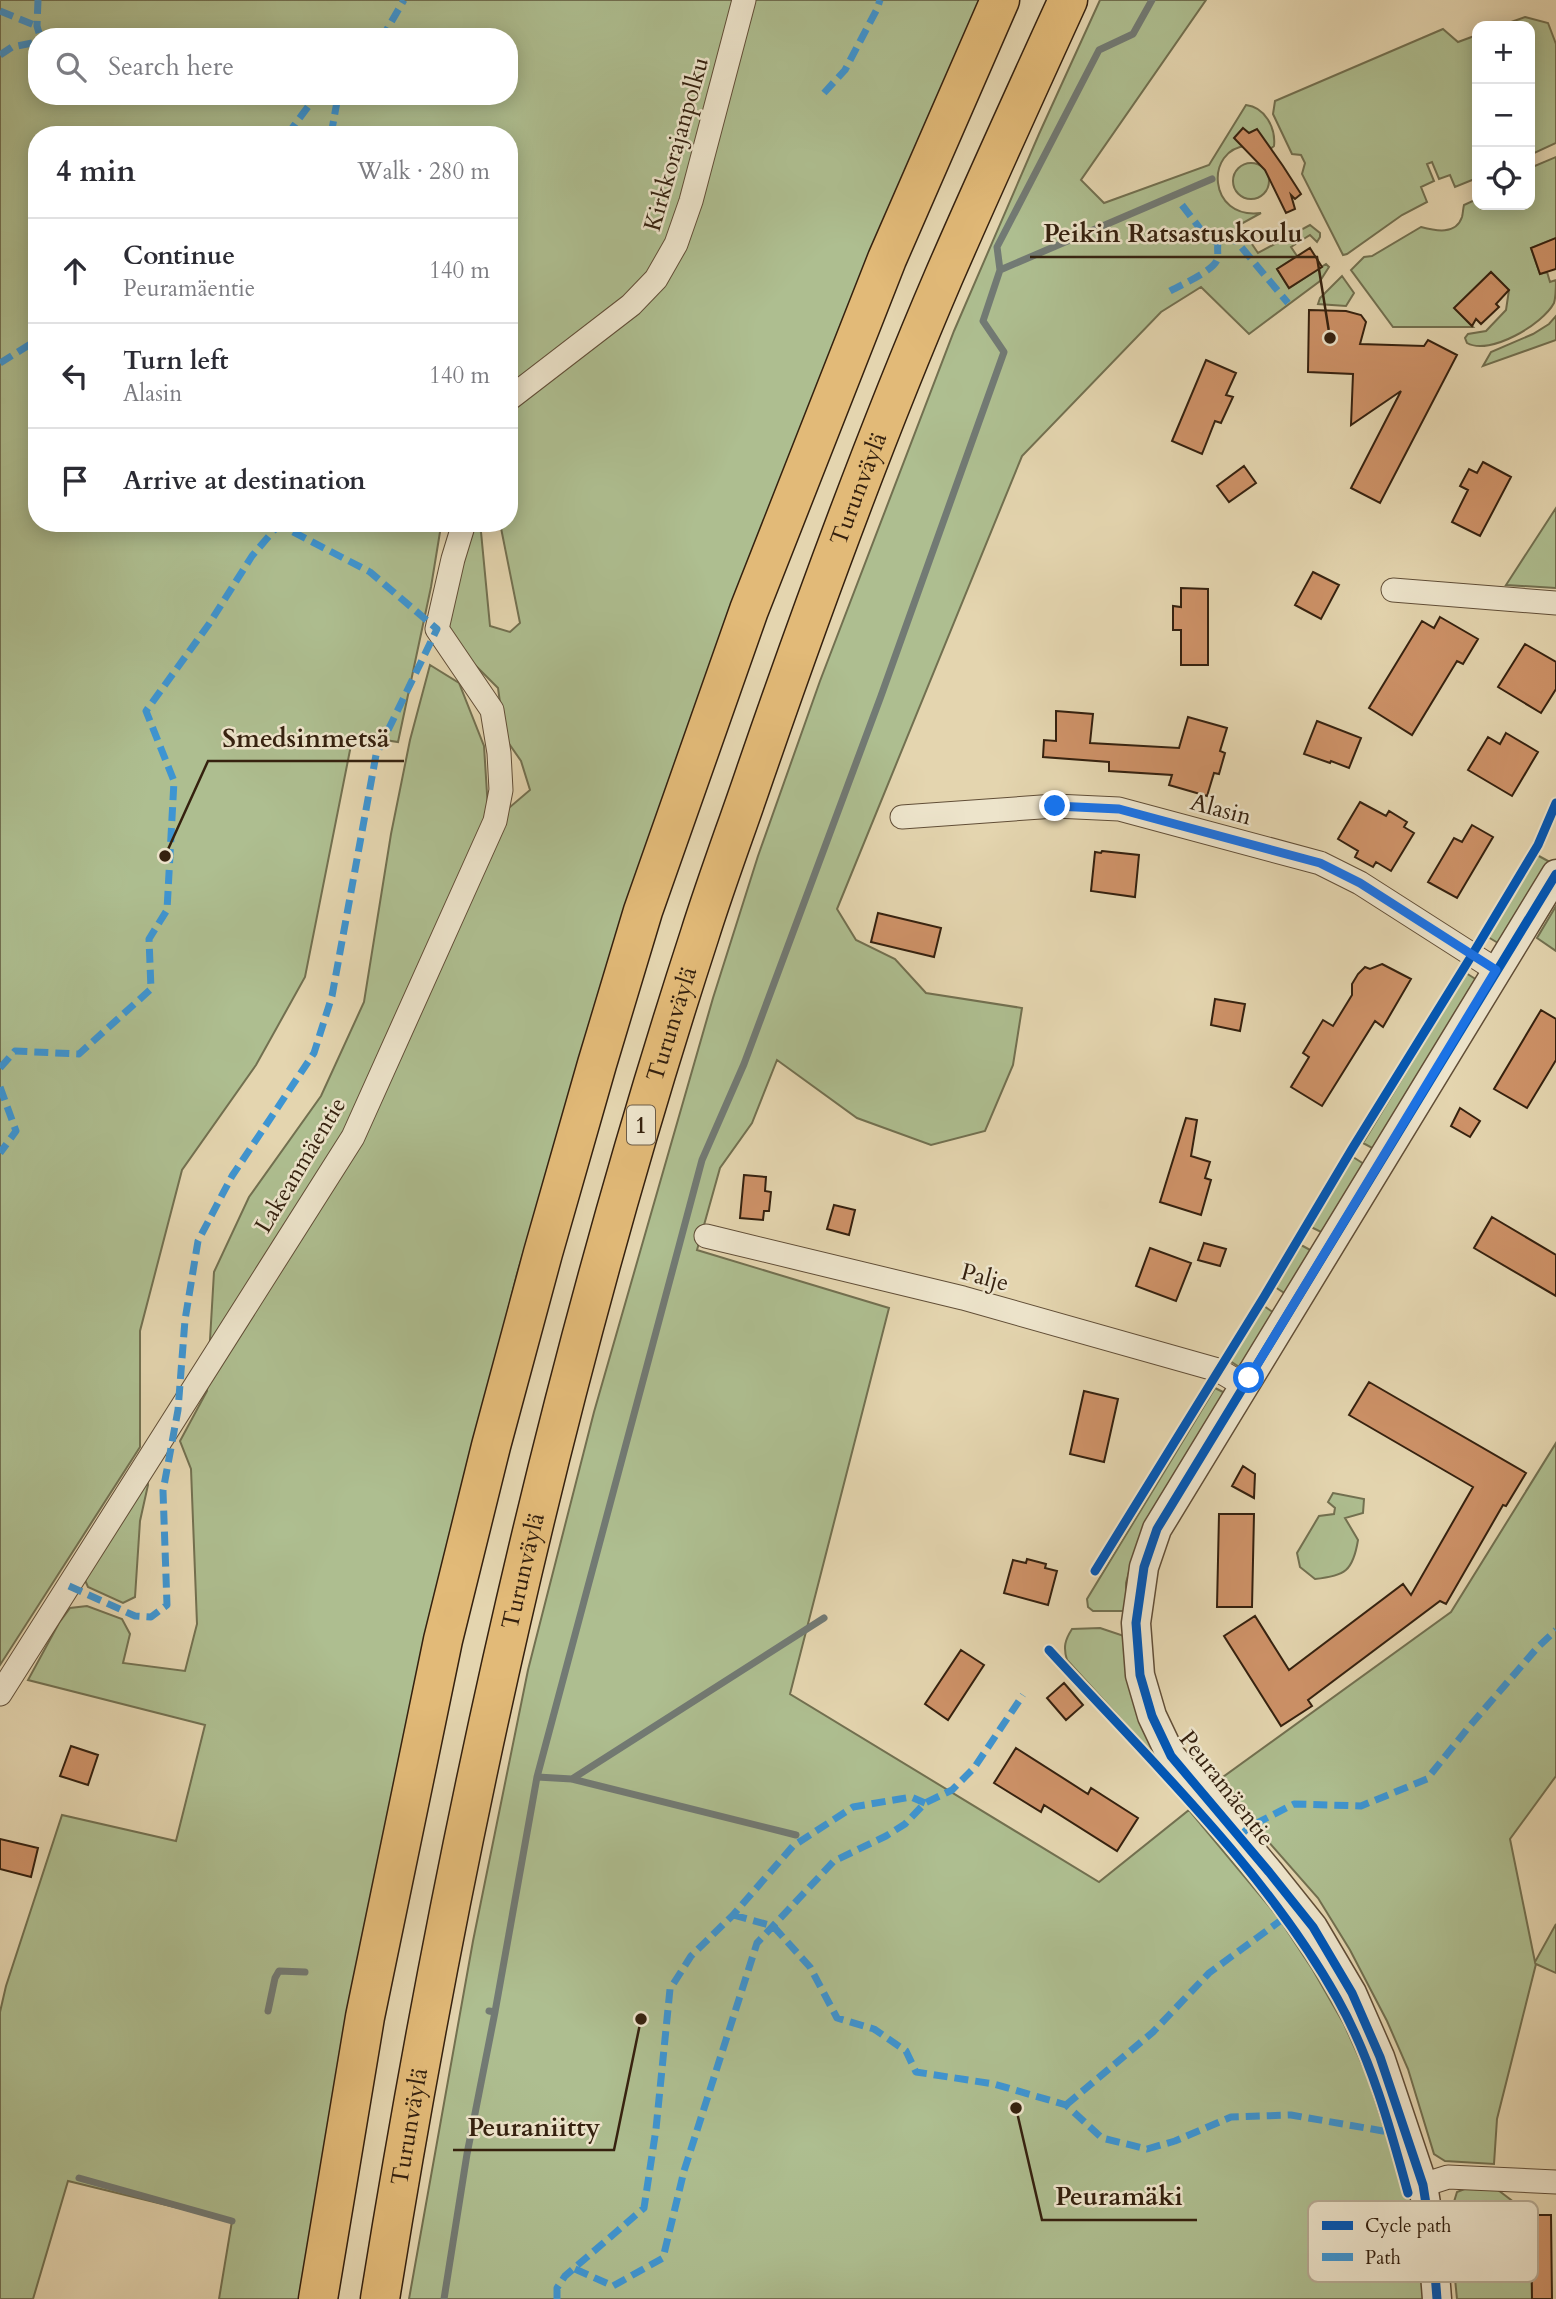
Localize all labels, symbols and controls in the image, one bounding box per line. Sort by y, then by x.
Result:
map controls [1472,21,1535,210]
button: + [1472,21,1535,84]
search box [28,28,518,105]
icon: search [52,48,90,86]
text: Search here [108,49,234,84]
street label: Kirkkorajanpolku [636,53,717,235]
button: − [1472,84,1535,147]
button: locate [1472,147,1535,210]
text: 4 min [56,151,136,192]
text: Walk · 280 m [357,156,490,187]
callout: Peikin Ratsastuskoulu [1030,210,1317,257]
text: Peikin Ratsastuskoulu [1043,216,1303,251]
text: Continue [123,238,235,273]
icon: ahead [56,252,94,290]
text: 140 m [429,255,490,286]
text: Peuramäentie [123,273,255,304]
text: Turn left [123,343,228,378]
icon: left [56,357,94,395]
text: 140 m [429,360,490,391]
text: Alasin [123,378,182,409]
street label: Turunväylä [822,427,895,550]
icon: arrive [56,462,94,500]
text: Arrive at destination [123,463,366,498]
callout: Smedsinmetsä [208,714,404,761]
text: Smedsinmetsä [222,721,390,756]
street label: Alasin [1187,786,1255,834]
route end [1039,790,1070,821]
street label: Turunväylä [639,962,705,1086]
street label: Lakeanmäentie [247,1091,354,1239]
road number: 1 [627,1106,655,1144]
street label: Palje [957,1255,1012,1300]
route start [1233,1362,1264,1393]
street label: Turunväylä [494,1509,553,1632]
street label: Peuramäentie [1171,1724,1282,1853]
street label: Turunväylä [383,2065,436,2188]
callout: Peuraniitty [453,2103,614,2150]
text: Peuraniitty [468,2110,600,2145]
callout: Peuramäki [1042,2173,1197,2220]
text: Peuramäki [1055,2179,1183,2214]
legend [1308,2201,1538,2282]
text: Cycle path [1365,2213,1452,2239]
text: Path [1365,2245,1401,2271]

